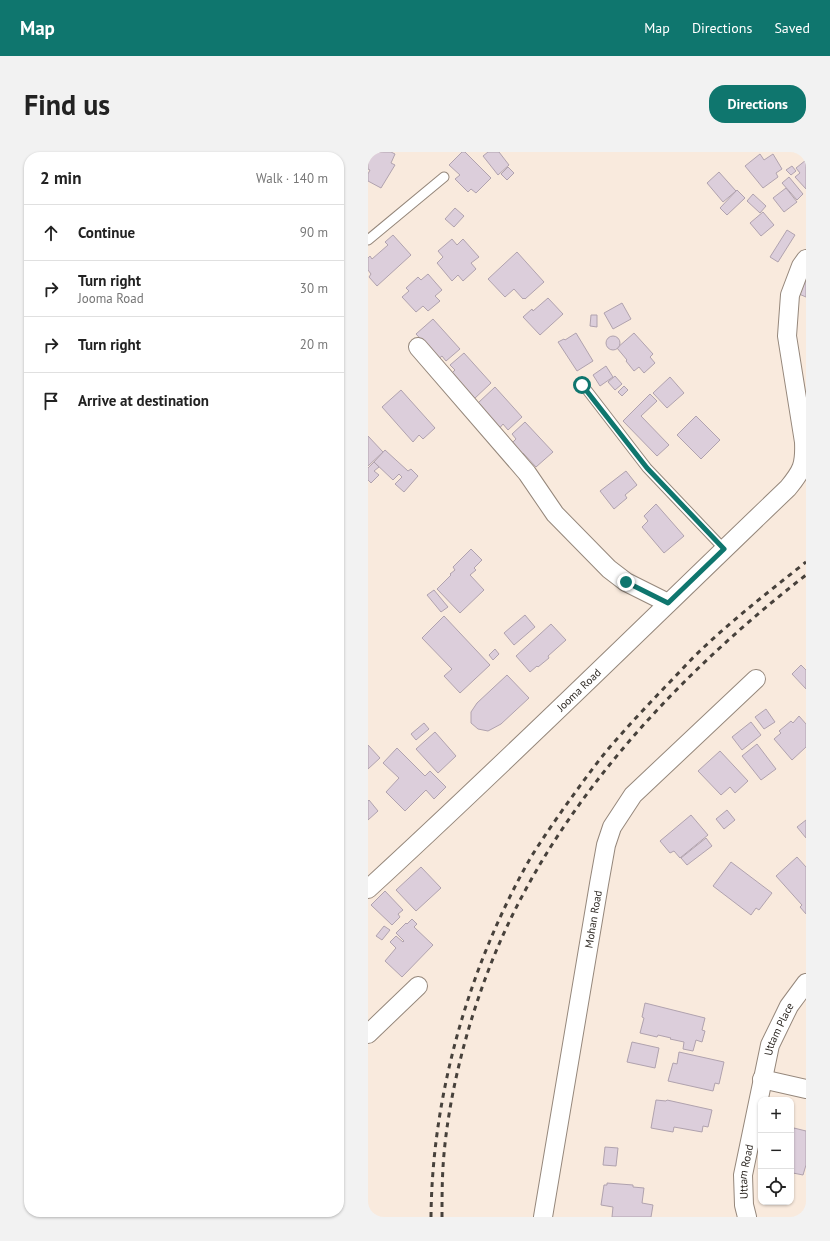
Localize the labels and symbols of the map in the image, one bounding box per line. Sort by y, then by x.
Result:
route start [573,376,591,394]
route end [617,573,635,591]
street label: Jooma Road [553,665,604,715]
street label: Mohan Road [581,889,605,949]
street label: Uttam Place [761,999,797,1057]
street label: Uttam Road [735,1143,756,1199]

